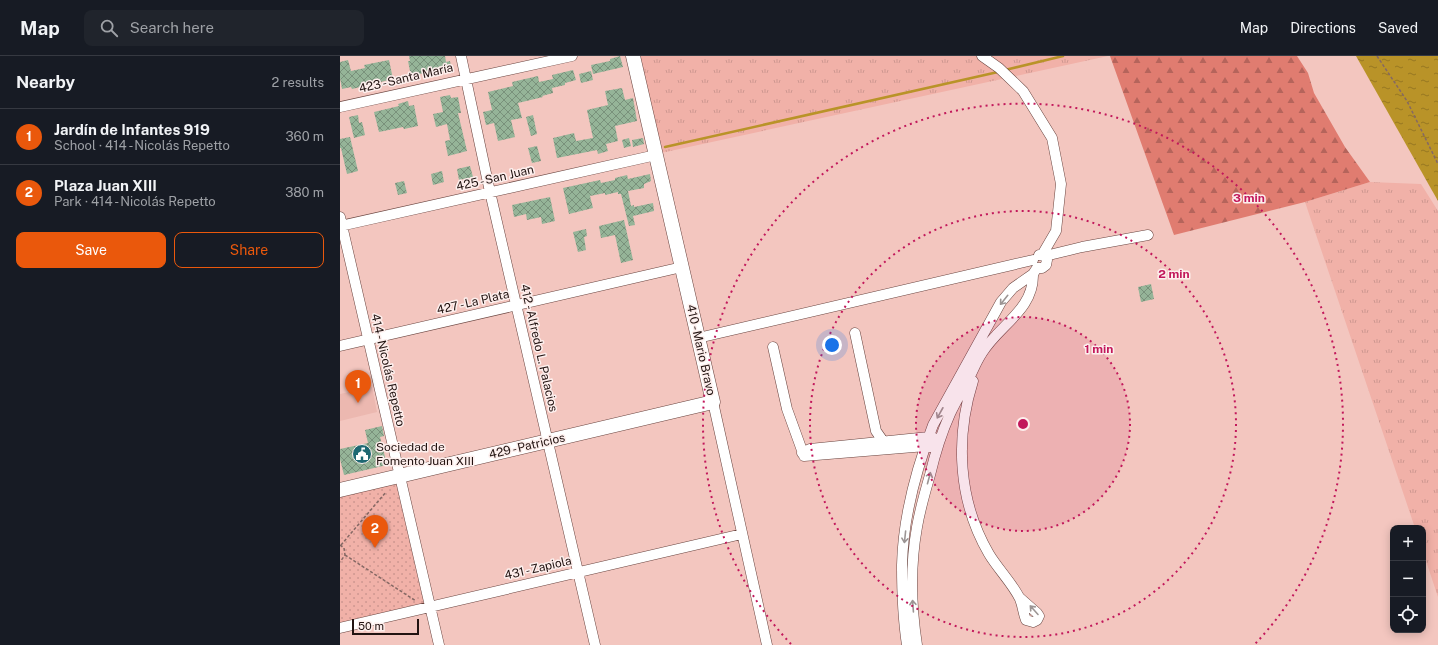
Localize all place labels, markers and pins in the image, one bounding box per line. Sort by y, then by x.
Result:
pin: 1 [345,370,371,403]
centre of rings [1016,417,1030,431]
place label: Sociedad de Fomento Juan XIII [376,440,474,468]
public building icon: Sociedad de Fomento Juan XIII [351,443,373,465]
pin: 2 [362,515,388,548]

